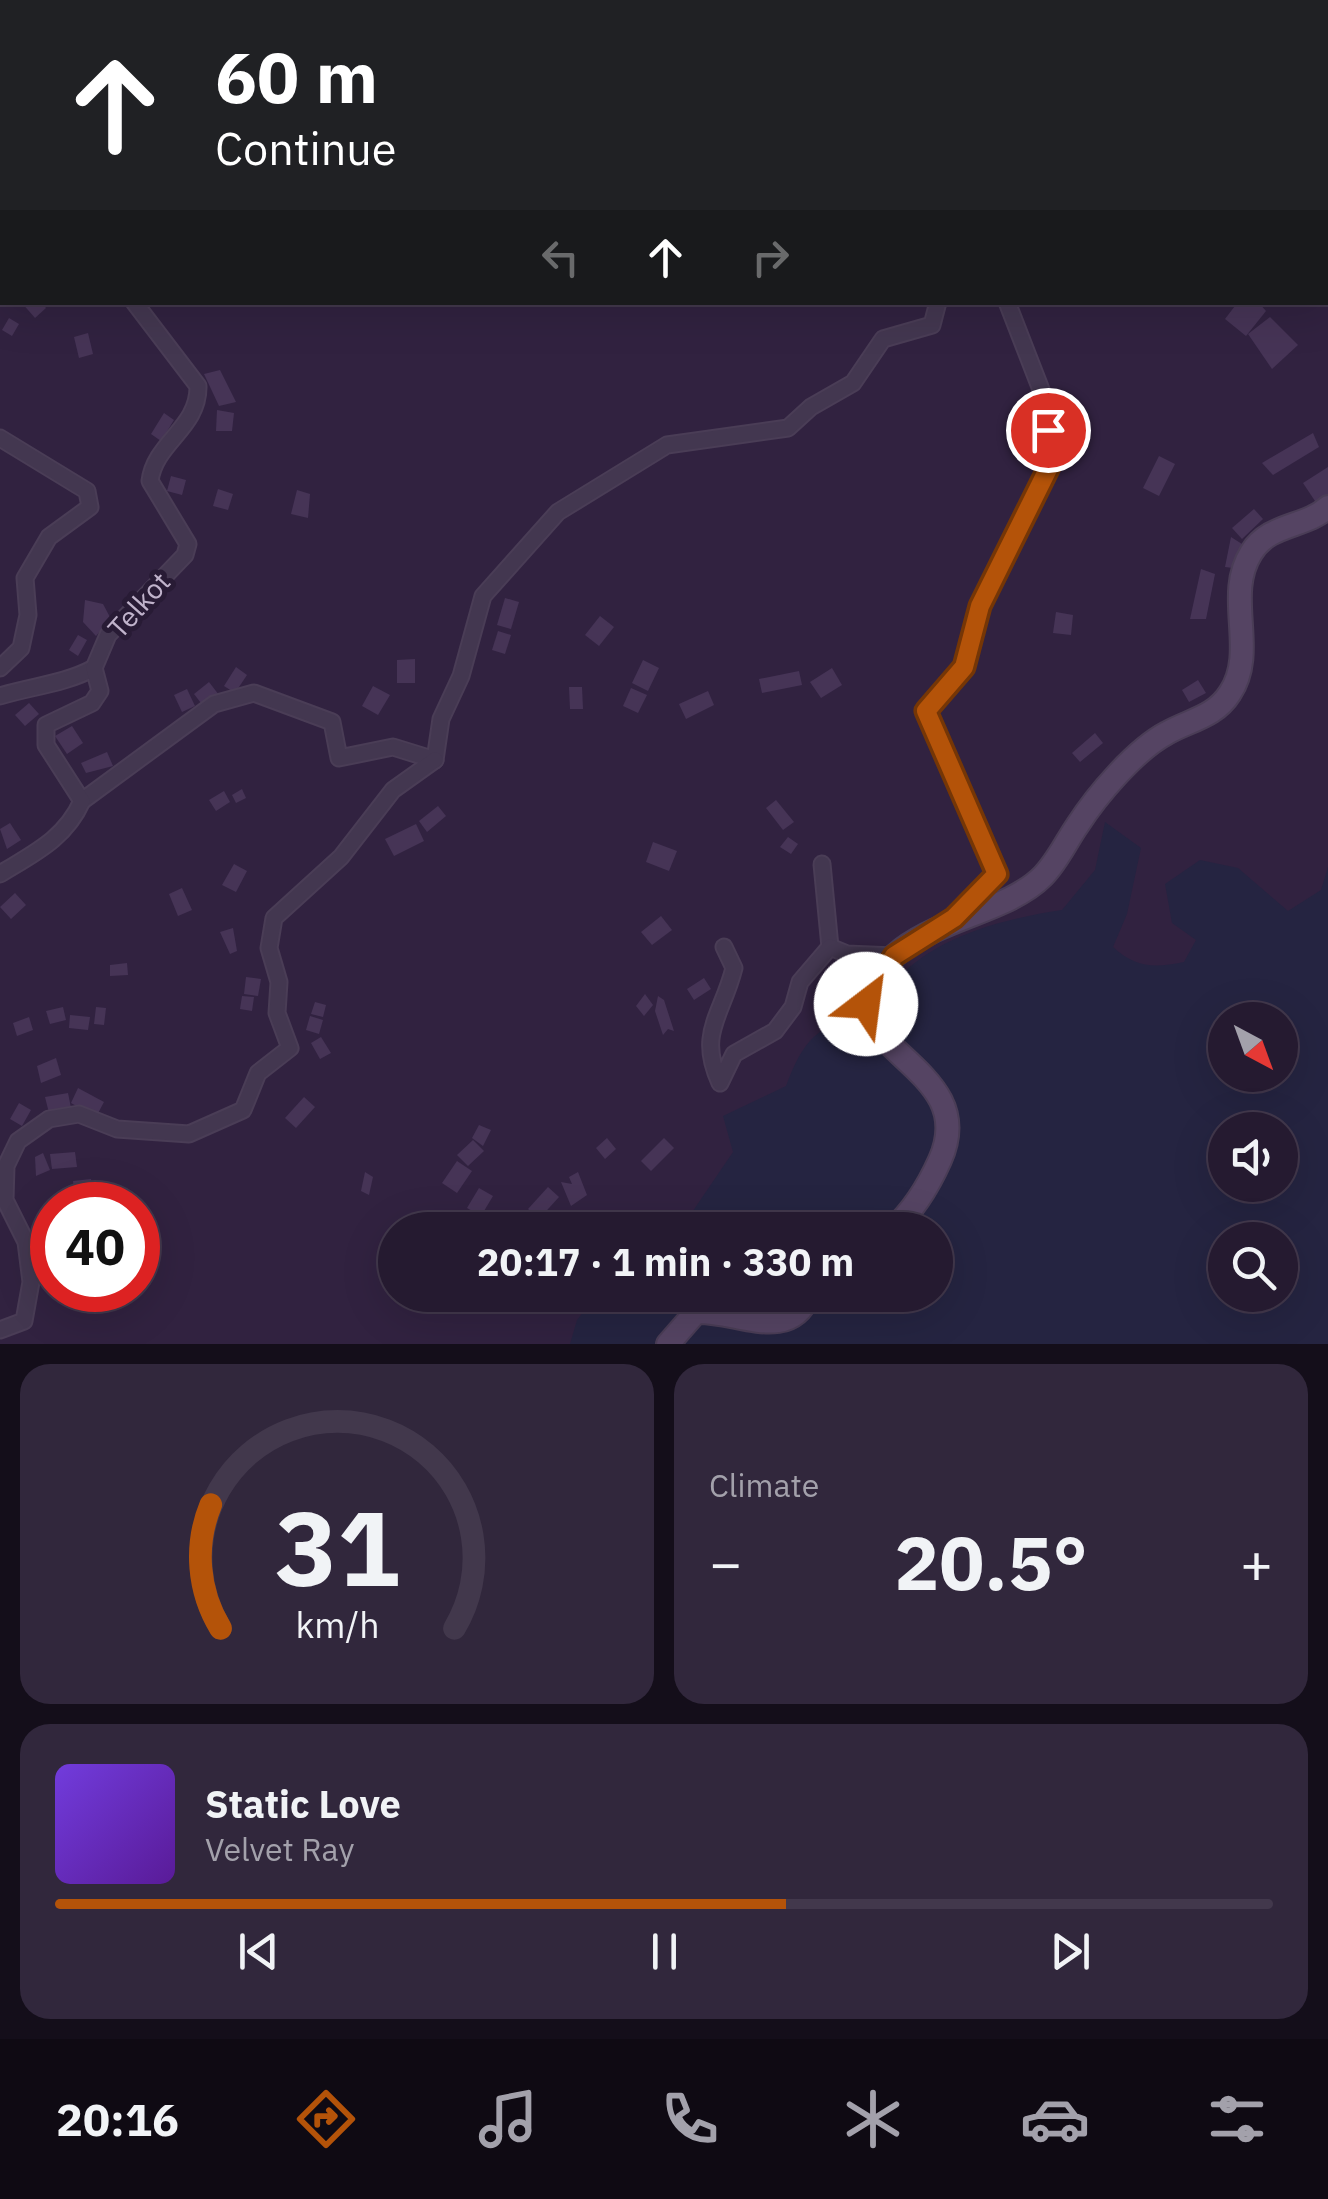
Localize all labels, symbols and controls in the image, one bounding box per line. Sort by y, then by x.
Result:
text: 60 m [215,31,378,122]
icon: ahead [50,40,180,170]
text: Continue [215,119,397,177]
icon: left [533,230,588,285]
icon: ahead [638,230,693,285]
icon: right [743,230,798,285]
pin [1006,388,1091,473]
icon: arrive [1021,403,1076,458]
street label: Telkot [99,564,178,646]
position arrow [814,952,918,1056]
north arrow [1208,1002,1298,1092]
map controls [1208,1002,1298,1312]
button: sound [1208,1112,1298,1202]
speed limit sign: 40 [30,1182,160,1312]
button: search [1208,1222,1298,1312]
text: 20:17 · 1 min · 330 m [477,1237,854,1286]
text: Climate [709,1464,819,1506]
text: 31 [275,1479,399,1615]
text: 20.5° [894,1513,1088,1611]
text: − [709,1527,742,1598]
text: + [1240,1527,1273,1598]
text: km/h [295,1601,379,1648]
text: Static Love [205,1779,401,1828]
text: Velvet Ray [205,1828,354,1870]
icon: previous [231,1924,286,1979]
icon: pause [637,1924,692,1979]
icon: next [1043,1924,1098,1979]
icon: directions [291,2084,361,2154]
icon: music [473,2084,543,2154]
icon: phone [655,2084,725,2154]
icon: climate [838,2084,908,2154]
icon: car [1020,2084,1090,2154]
icon: filters [1202,2084,1272,2154]
text: 20:16 [56,2090,179,2148]

